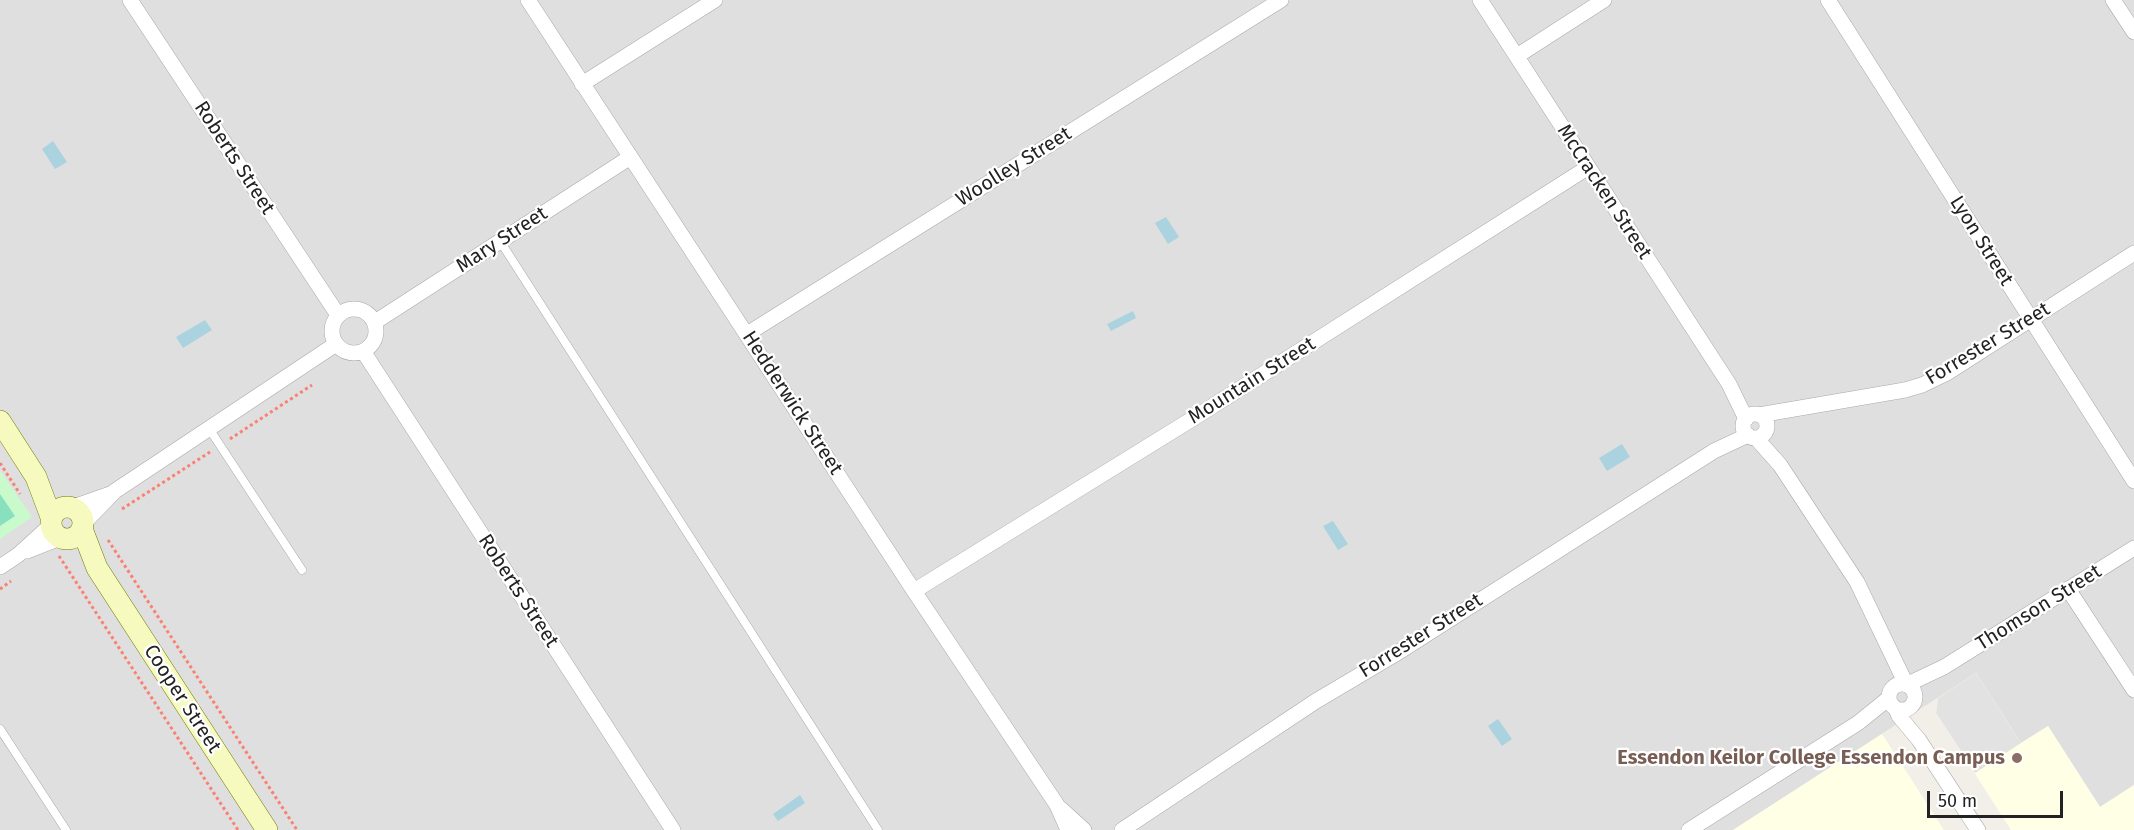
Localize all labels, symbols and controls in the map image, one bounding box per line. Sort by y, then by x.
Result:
street label: Roberts Street [189,97,279,219]
street label: McCracken Street [1552,120,1656,264]
street label: Woolley Street [952,122,1076,212]
street label: Lyon Street [1944,192,2018,290]
street label: Mary Street [452,202,552,278]
street label: Forrester Street [1921,297,2055,391]
street label: Hedderwick Street [737,327,847,479]
street label: Mountain Street [1184,332,1320,430]
street label: Roberts Street [473,530,563,652]
street label: Thomson Street [1972,560,2106,656]
street label: Forrester Street [1355,588,1487,684]
street label: Cooper Street [138,640,226,758]
place label: Essendon Keilor College Essendon Campus [1617,746,2005,770]
marker: Essendon Keilor College Essendon Campus [2010,751,2024,765]
scale bar [1930,779,2066,817]
text: 50 m [1938,790,1977,812]

